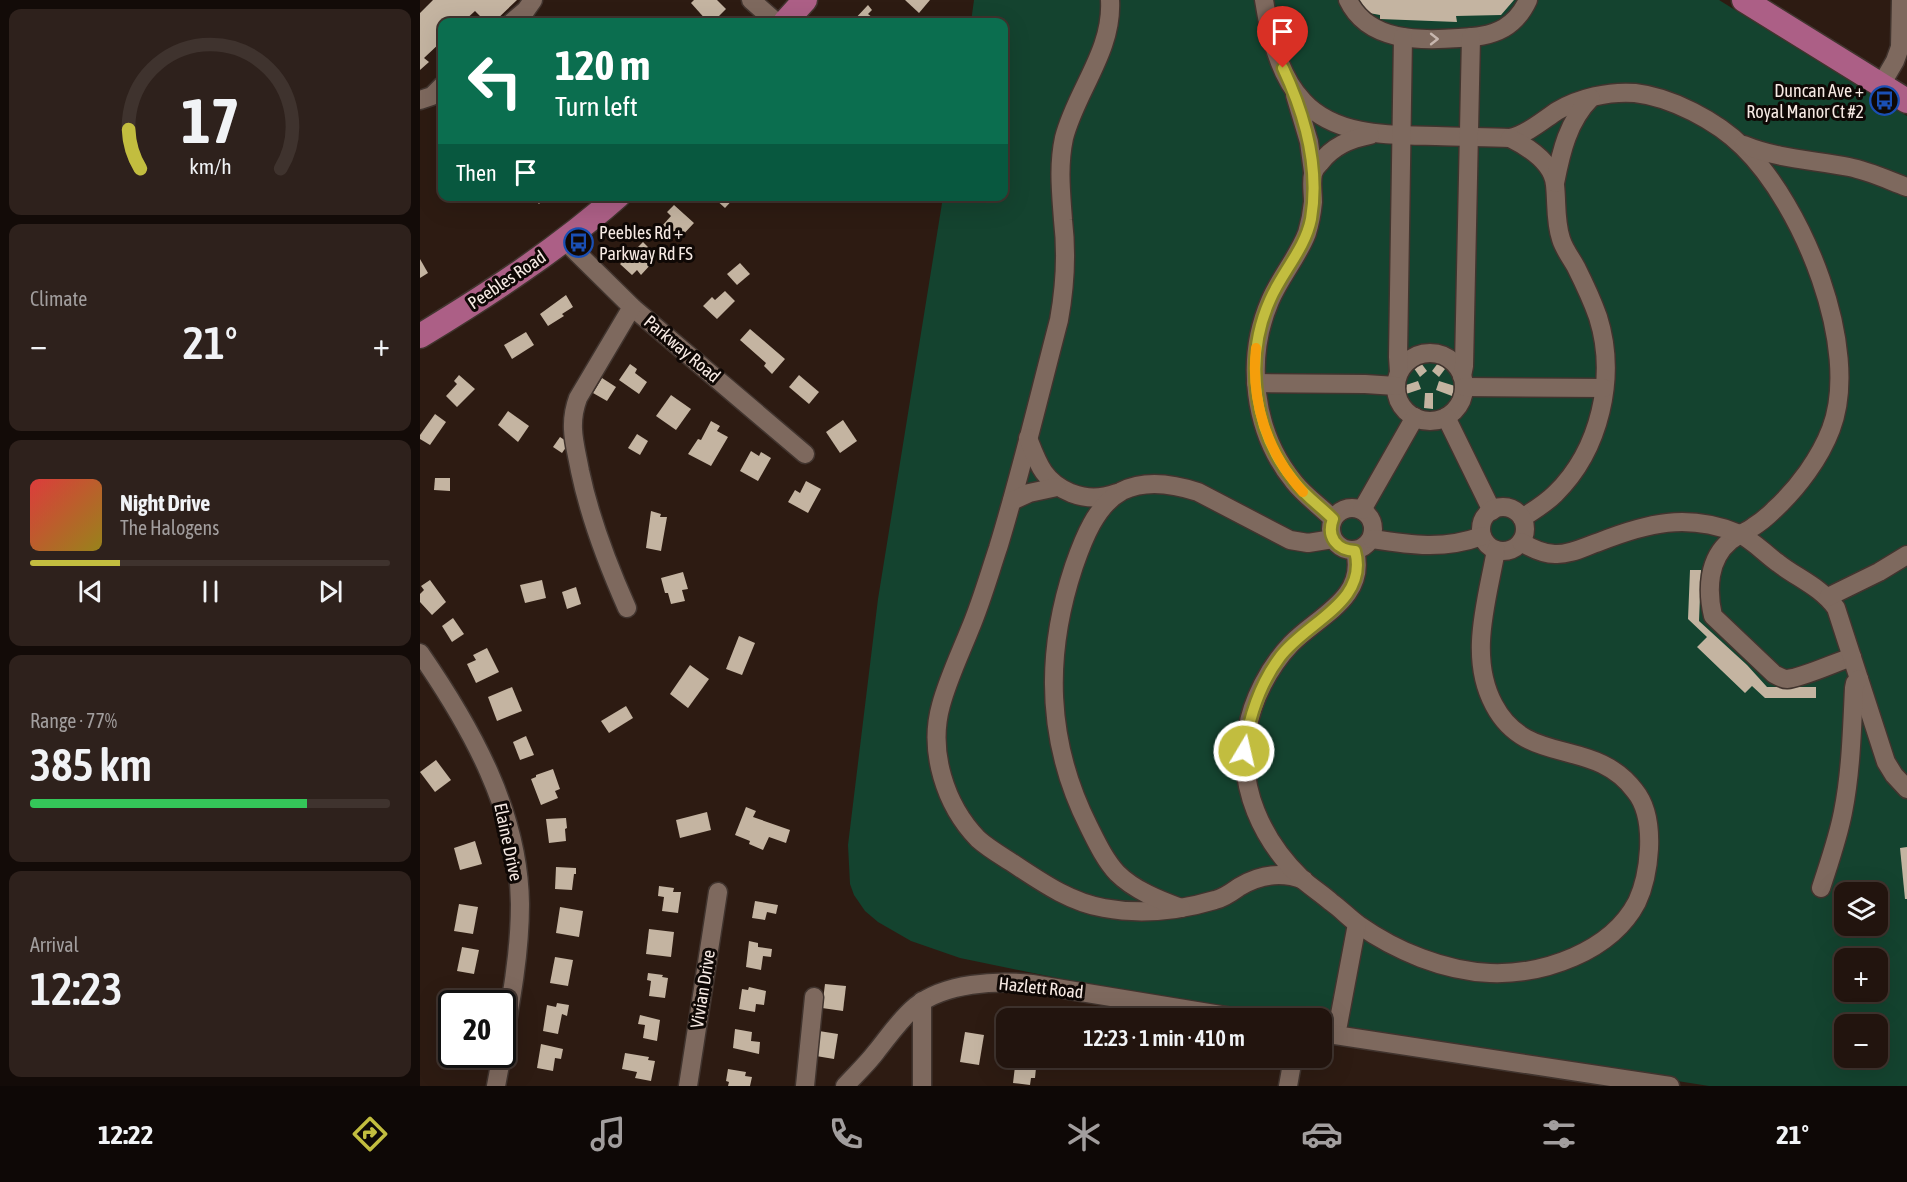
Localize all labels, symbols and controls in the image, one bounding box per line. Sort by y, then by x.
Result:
pin [1257,6,1308,68]
icon: arrive [1266,15,1299,48]
one-way arrow [1430,33,1439,45]
text: 120 m [555,41,650,89]
icon: left [456,42,534,120]
place label: Duncan Ave + Royal Manor Ct #2 [1746,80,1864,122]
text: 17 [181,85,239,156]
bus stop icon: Duncan Ave + Royal Manor Ct #2 [1869,85,1901,117]
text: Turn left [555,91,638,122]
text: km/h [189,155,231,180]
icon: arrive [509,156,542,189]
text: Then [456,160,497,186]
place label: Peebles Rd + Parkway Rd FS [599,222,693,264]
bus stop icon: Peebles Rd + Parkway Rd FS [562,227,594,259]
street label: Peebles Road [464,246,550,313]
text: Climate [30,287,87,310]
street label: Parkway Road [640,311,725,387]
text: 21° [183,317,237,369]
text: − [30,325,47,363]
text: + [373,325,390,363]
text: Night Drive [120,490,210,516]
text: The Halogens [120,516,219,539]
icon: previous [74,575,107,608]
icon: pause [194,575,227,608]
icon: next [314,575,347,608]
text: Range · 77% [30,709,117,732]
position arrow [1212,719,1276,783]
text: 385 km [30,739,152,791]
street label: Elaine Drive [490,801,527,883]
map controls [1834,882,1888,1068]
button: layers [1834,882,1888,936]
text: Arrival [30,933,79,956]
street label: Vivian Drive [686,948,719,1030]
button: + [1834,948,1888,1002]
text: 12:23 [30,963,123,1015]
street label: Hazlett Road [998,973,1085,1002]
speed limit sign: 20 [438,990,516,1068]
button: − [1834,1014,1888,1068]
text: 12:23 · 1 min · 410 m [1083,1025,1245,1051]
icon: directions [349,1113,391,1155]
icon: music [587,1113,629,1155]
icon: phone [825,1113,867,1155]
icon: climate [1063,1113,1105,1155]
icon: car [1301,1113,1343,1155]
icon: filters [1538,1113,1580,1155]
text: 12:22 [98,1119,153,1150]
text: 21° [1776,1119,1809,1150]

